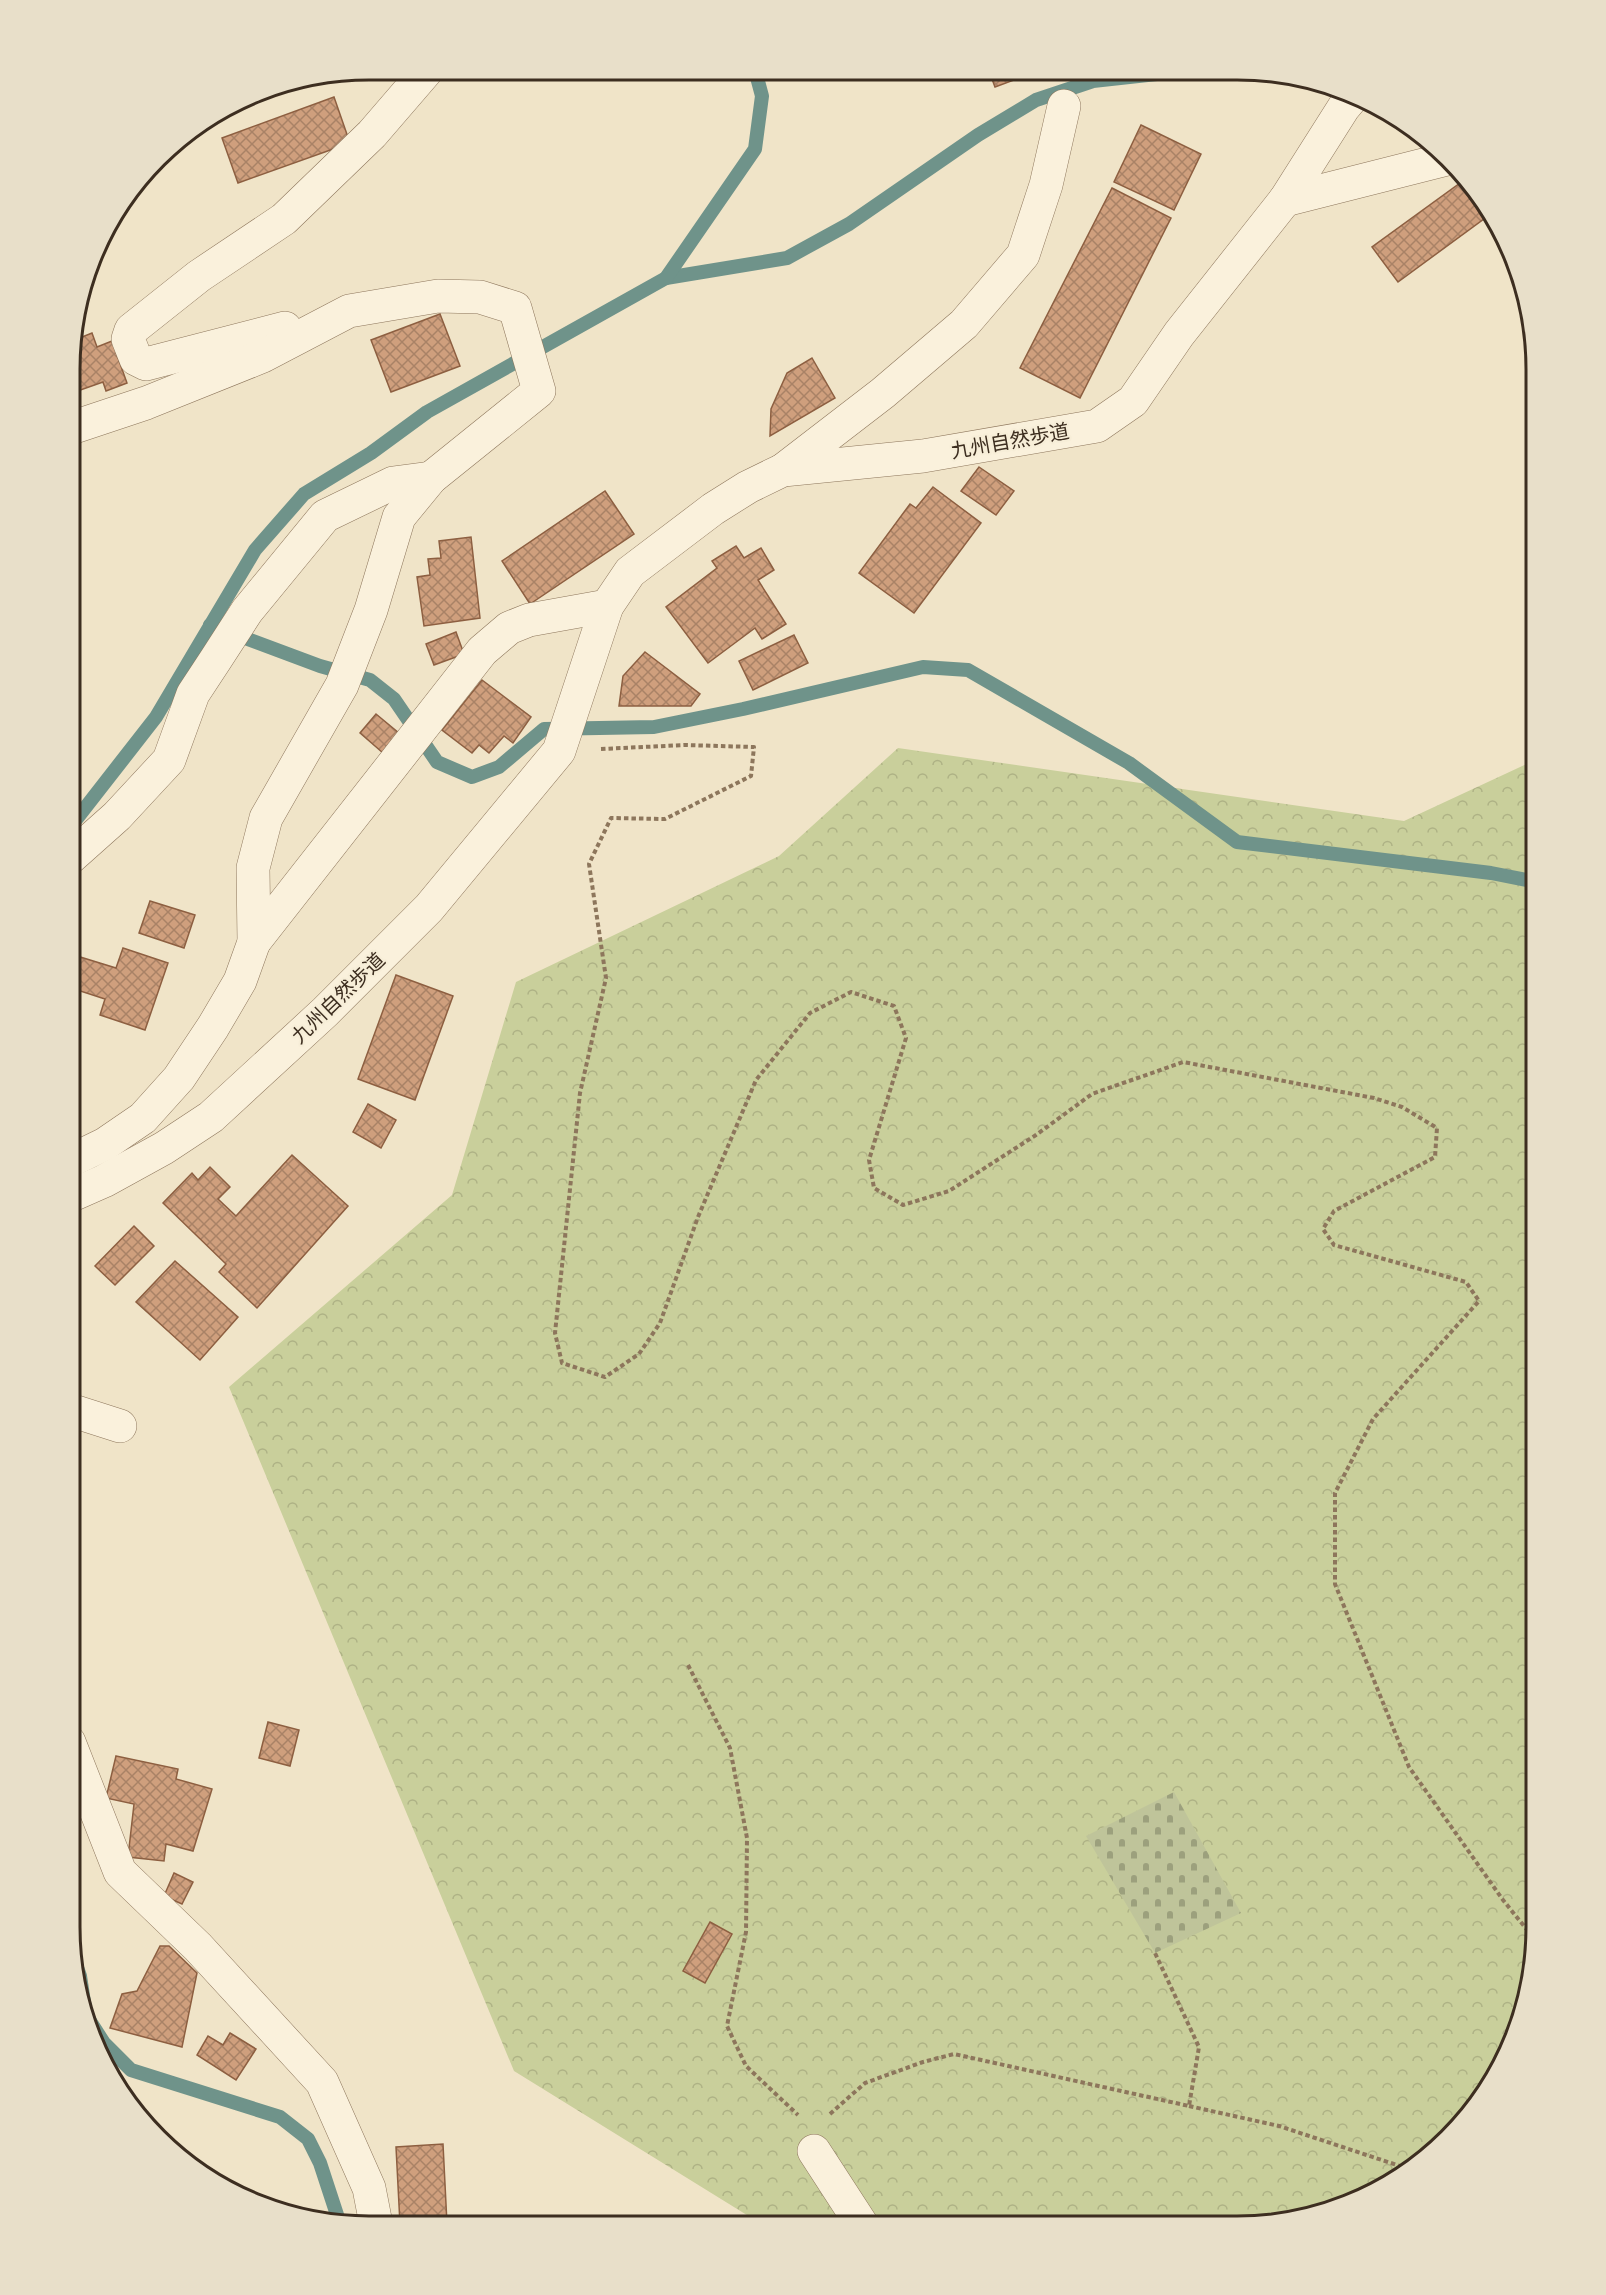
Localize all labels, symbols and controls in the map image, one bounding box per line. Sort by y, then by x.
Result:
street label: 九州自然歩道 [949,420,1071,462]
street label: 九州自然歩道 [287,948,389,1048]

